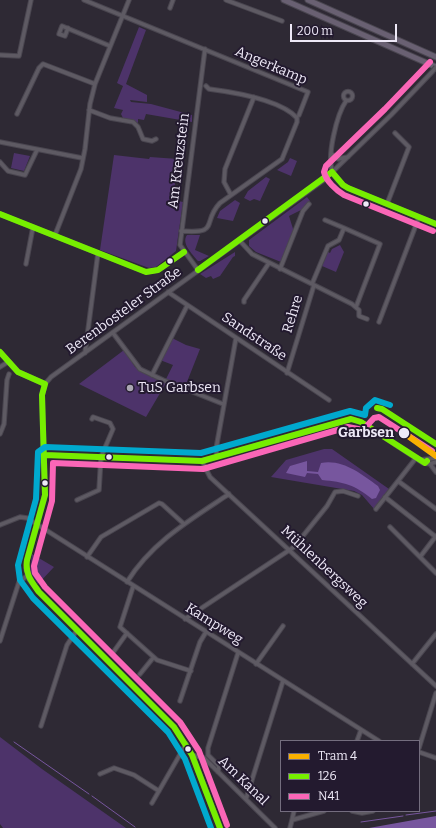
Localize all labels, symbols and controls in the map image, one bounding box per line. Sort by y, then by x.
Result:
scale bar [292,16,399,42]
text: 200 m [297,24,333,38]
street label: Angerkamp [232,43,310,89]
street label: Am Kreuzstein [165,112,193,210]
unlabelled marker [361,199,371,209]
unlabelled marker [260,216,270,226]
unlabelled marker [165,256,175,266]
street label: Berenbosteler Straße [63,264,185,358]
street label: Rehre [279,293,307,335]
street label: Sandstraße [218,309,290,365]
place label: TuS Garbsen [138,380,221,396]
marker: TuS Garbsen [125,383,135,393]
place label: Garbsen [338,425,394,441]
marker: Garbsen [397,426,411,440]
unlabelled marker [104,452,114,462]
unlabelled marker [40,478,50,488]
street label: Mühlenbergsweg [277,522,371,612]
street label: Kampweg [182,600,246,648]
legend [280,740,420,812]
unlabelled marker [183,744,193,754]
text: Tram 4 [318,749,357,763]
street label: Am Kanal [214,753,272,809]
text: 126 [318,769,336,783]
text: N41 [318,789,339,803]

